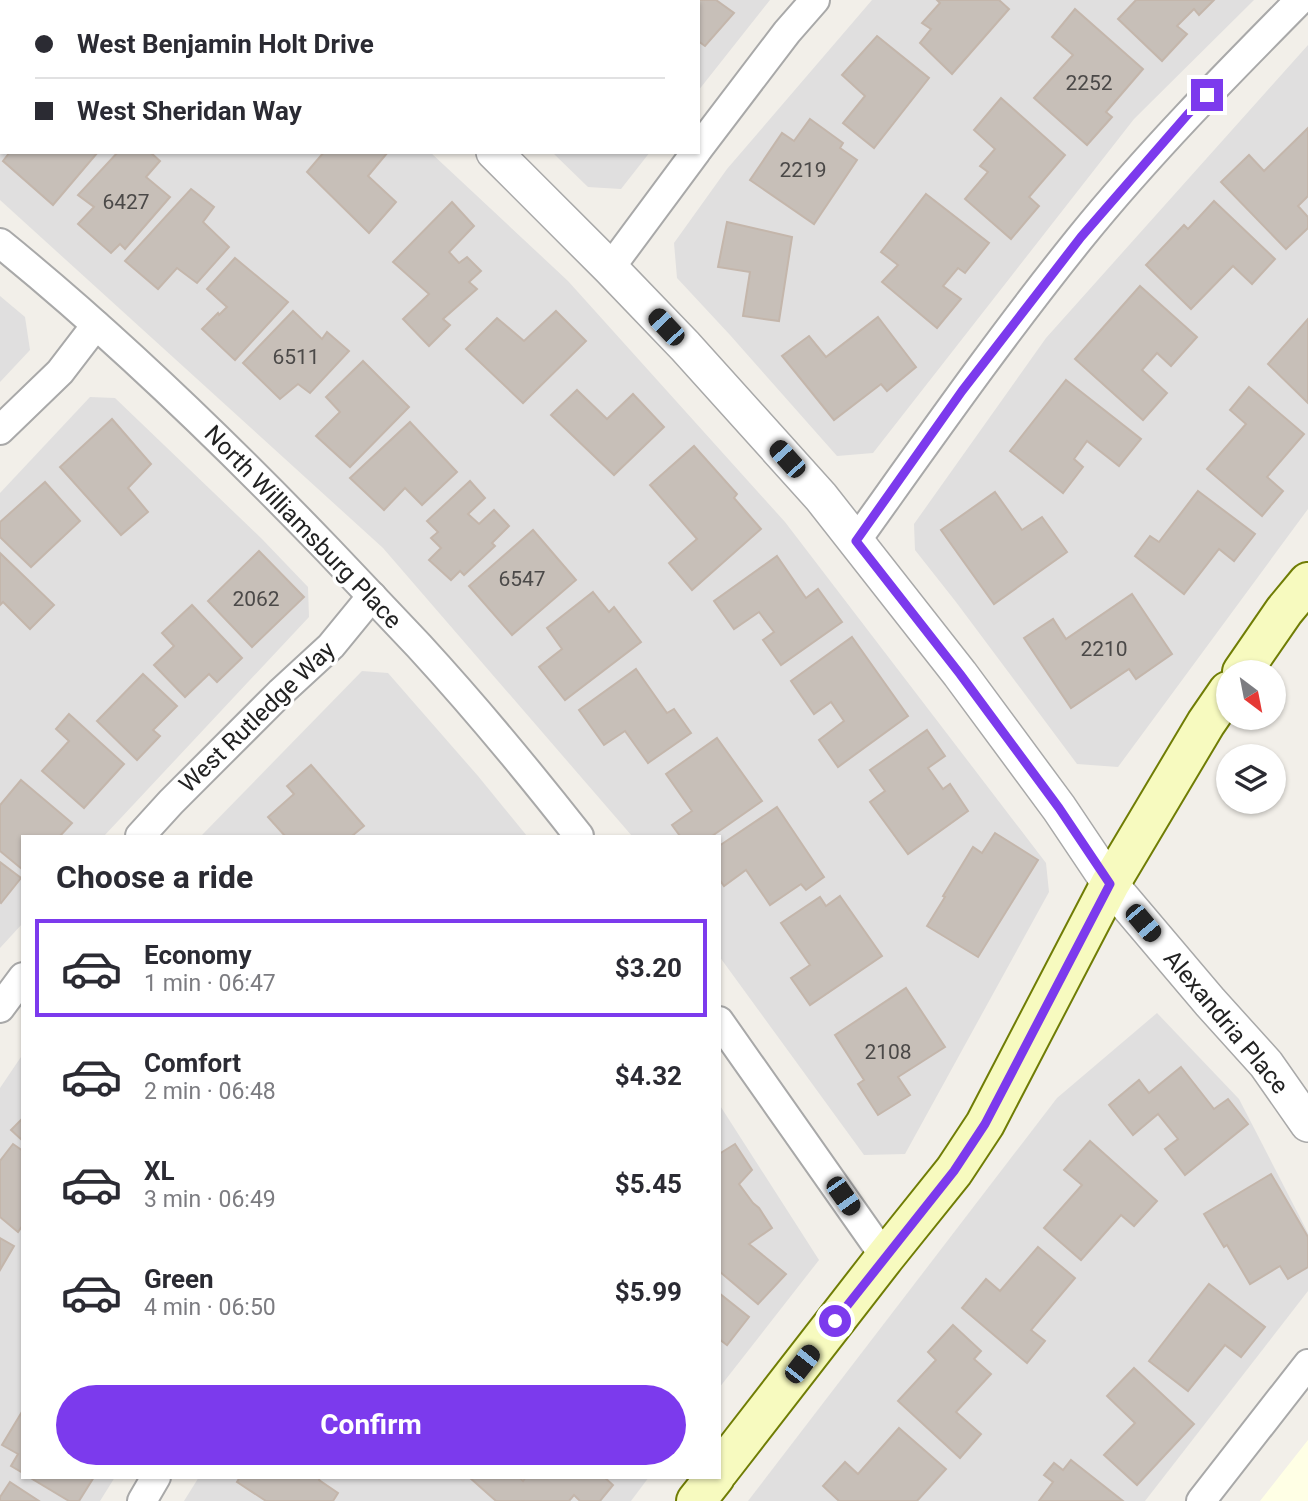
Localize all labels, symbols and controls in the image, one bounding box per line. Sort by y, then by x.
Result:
text: West Benjamin Holt Drive [77,29,374,59]
house number: 2252 [1065,71,1113,95]
route end [1191,79,1223,111]
text: West Sheridan Way [77,96,302,126]
house number: 2219 [779,158,827,182]
house number: 6427 [102,190,150,214]
car [644,304,689,350]
house number: 6511 [272,345,320,369]
street label: North Williamsburg Place [199,420,407,634]
car [766,436,809,482]
house number: 6547 [498,567,546,591]
house number: 2062 [232,587,280,611]
street label: West Rutledge Way [173,635,341,798]
house number: 2210 [1080,637,1128,661]
north arrow [1216,660,1286,730]
map controls [1216,660,1286,814]
button: layers [1216,744,1286,814]
text: Choose a ride [56,858,253,896]
car [1122,900,1165,946]
icon: car [60,937,123,1000]
text: Economy [144,940,251,970]
street label: Alexandria Place [1158,945,1294,1099]
text: $3.20 [615,953,682,983]
text: 1 min · 06:47 [144,970,276,997]
house number: 2108 [864,1040,912,1064]
icon: car [60,1045,123,1108]
text: Comfort [144,1048,241,1078]
text: $4.32 [615,1061,682,1091]
text: 2 min · 06:48 [144,1078,276,1105]
icon: car [60,1153,123,1216]
text: XL [144,1156,175,1186]
text: $5.45 [615,1169,682,1199]
car [823,1173,864,1219]
text: 3 min · 06:49 [144,1186,276,1213]
icon: car [60,1261,123,1324]
text: Green [144,1264,214,1294]
text: $5.99 [615,1277,682,1307]
text: 4 min · 06:50 [144,1294,276,1321]
route start [819,1305,851,1337]
car [781,1341,824,1387]
button: Confirm [56,1385,686,1465]

